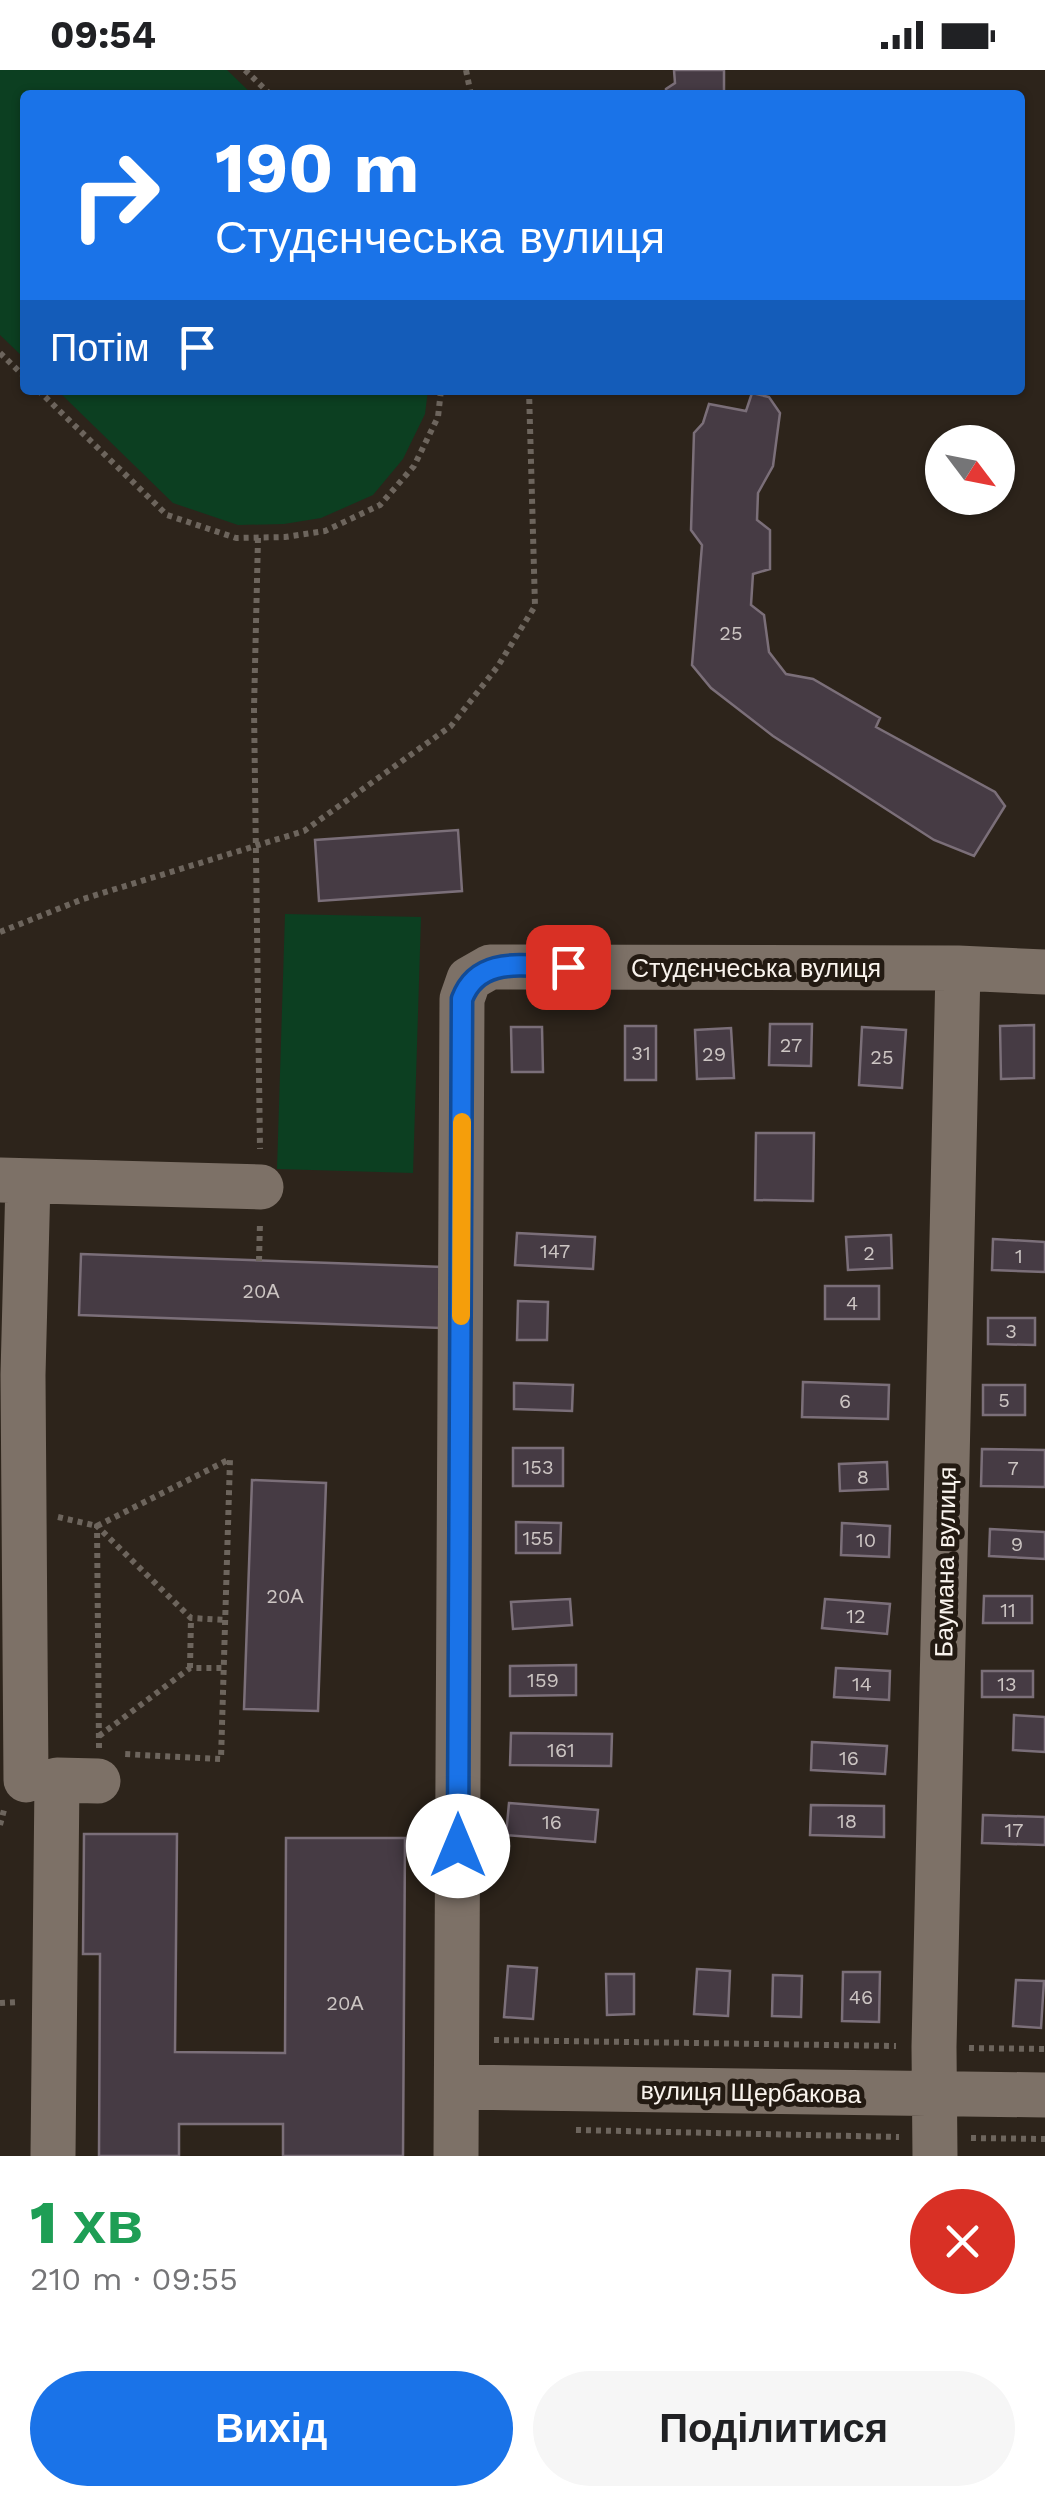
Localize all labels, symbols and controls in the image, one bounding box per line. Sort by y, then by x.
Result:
text: 09:54 [50,13,156,57]
text: 190 m [215,127,419,209]
icon: right [50,130,180,260]
text: Студєнчеська вулиця [215,211,665,264]
icon: arrive [170,320,225,375]
text: Потім [50,326,150,370]
north arrow [925,425,1015,515]
map controls [925,425,1015,515]
house number: 25 [719,621,743,645]
pin [526,925,611,1010]
icon: arrive [541,940,596,995]
street label: Студєнчеська вулиця [631,954,881,983]
house number: 27 [780,1033,802,1057]
house number: 31 [631,1041,651,1065]
house number: 29 [702,1042,726,1066]
house number: 25 [870,1045,894,1069]
house number: 147 [540,1239,570,1263]
house number: 2 [863,1241,875,1265]
house number: 1 [1015,1244,1023,1268]
house number: 20А [242,1279,280,1303]
house number: 4 [846,1291,858,1315]
house number: 3 [1005,1319,1017,1343]
house number: 5 [998,1388,1010,1412]
house number: 6 [839,1389,851,1413]
house number: 153 [522,1455,554,1479]
house number: 7 [1007,1456,1019,1480]
house number: 8 [857,1465,869,1489]
street label: Баумана вулиця [929,1466,962,1658]
house number: 155 [522,1526,554,1550]
house number: 10 [856,1528,876,1552]
house number: 9 [1011,1532,1023,1556]
house number: 20А [266,1584,304,1608]
house number: 11 [1000,1598,1016,1622]
house number: 12 [846,1604,866,1628]
house number: 159 [527,1668,559,1692]
house number: 14 [852,1672,872,1696]
house number: 13 [997,1672,1017,1696]
house number: 161 [547,1738,575,1762]
house number: 16 [839,1746,859,1770]
position arrow [406,1794,510,1898]
house number: 18 [837,1809,857,1833]
house number: 16 [542,1810,562,1834]
house number: 17 [1004,1818,1024,1842]
house number: 46 [849,1985,873,2009]
house number: 20А [326,1991,364,2015]
street label: вулиця Щербакова [640,2076,862,2109]
text: 1 хв [30,2187,143,2258]
button: close [910,2189,1015,2294]
text: 210 m · 09:55 [30,2260,238,2298]
button: Вихід [30,2371,513,2486]
button: Поділитися [533,2371,1015,2486]

